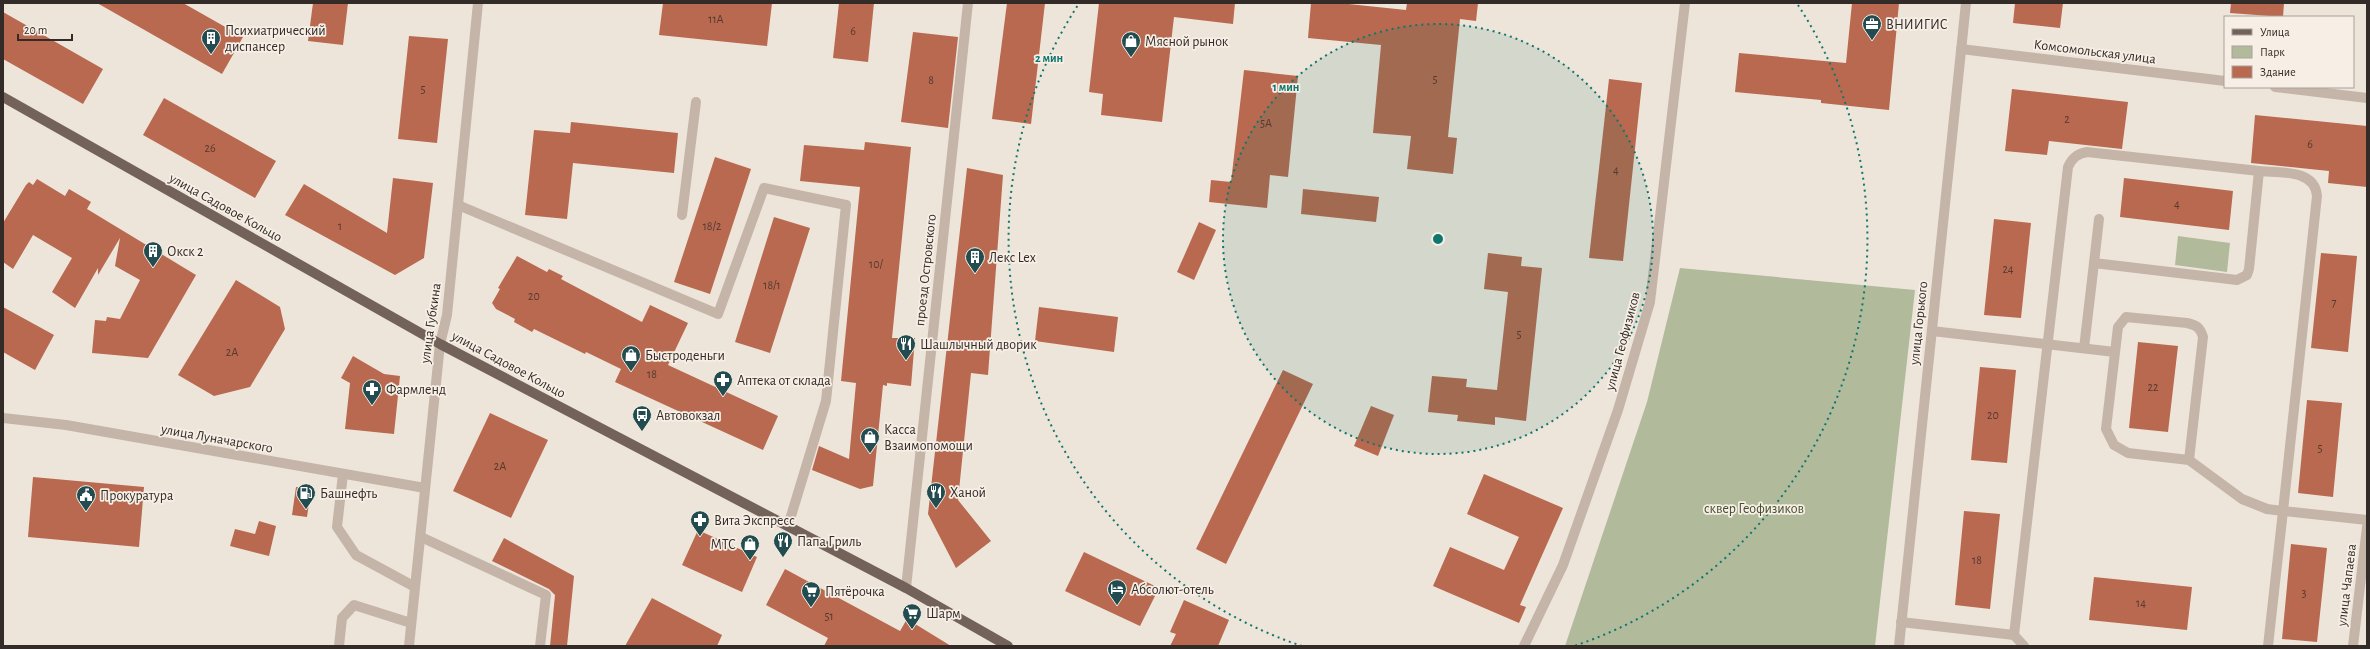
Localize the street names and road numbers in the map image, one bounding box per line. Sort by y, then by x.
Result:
street label: Комсомольская улица [2033,38,2157,67]
street label: улица Садовое Кольцо [166,171,284,245]
street label: проезд Островского [913,213,939,327]
street label: улица Горького [1908,280,1930,367]
street label: улица Губкина [418,281,444,365]
street label: улица Геофизиков [1603,291,1643,393]
street label: улица Садовое Кольцо [448,329,568,401]
street label: улица Луначарского [159,422,274,456]
street label: улица Чапаева [2335,543,2359,628]

